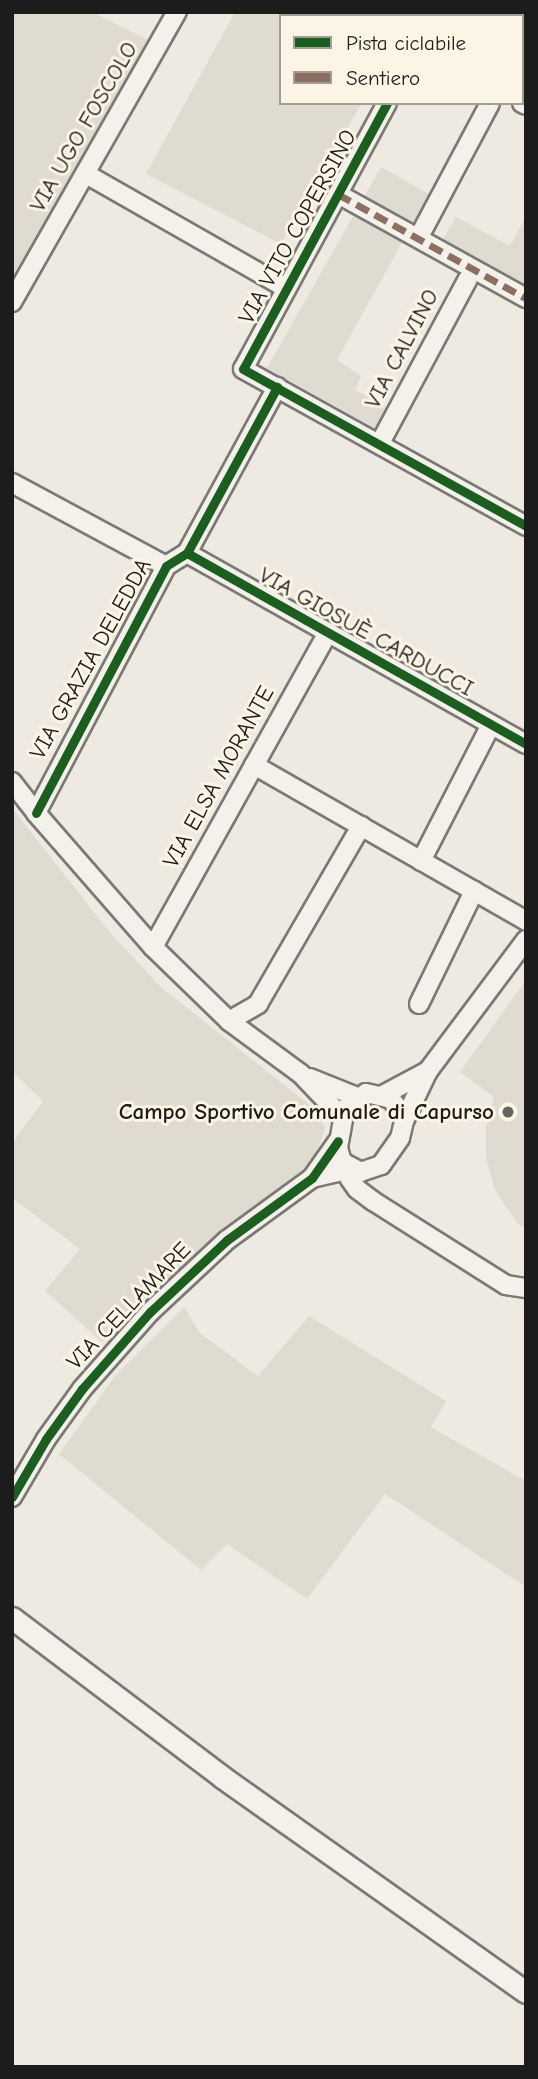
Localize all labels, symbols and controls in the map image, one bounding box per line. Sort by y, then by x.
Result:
legend [279,14,524,105]
text: Pista ciclabile [346,31,466,55]
street label: VIA UGO FOSCOLO [24,37,144,217]
text: Sentiero [346,66,420,90]
street label: VIA VITO COPERSINO [233,125,363,329]
street label: VIA CALVINO [359,285,445,413]
street label: VIA GRAZIA DELEDDA [24,554,158,764]
street label: VIA GIOSUÈ CARDUCCI [254,562,478,702]
street label: VIA ELSA MORANTE [158,681,280,873]
place label: Campo Sportivo Comunale di Capurso [119,1098,494,1126]
marker: Campo Sportivo Comunale di Capurso [500,1104,516,1120]
street label: VIA CELLAMARE [61,1236,197,1376]

